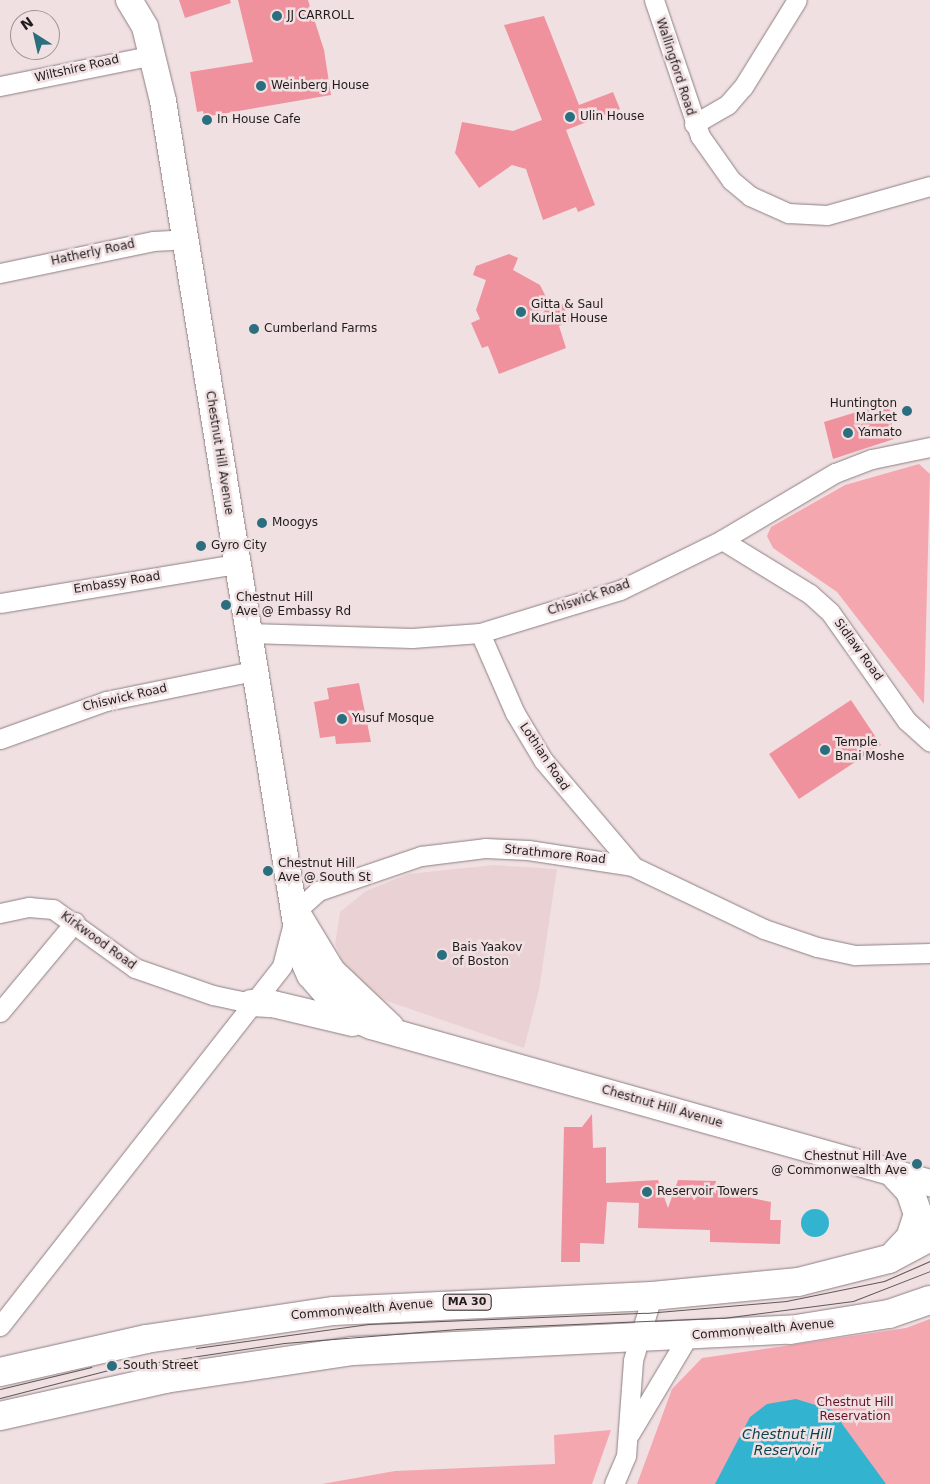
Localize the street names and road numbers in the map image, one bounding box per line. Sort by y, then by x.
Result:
street label: Wallingford Road [652,17,698,117]
street label: Wiltshire Road [33,52,121,86]
street label: Hatherly Road [50,237,136,269]
street label: Chestnut Hill Avenue [202,390,236,516]
street label: Embassy Road [73,569,161,597]
street label: Chiswick Road [546,577,632,619]
street label: Sidlaw Road [831,616,885,684]
street label: Chiswick Road [81,681,169,715]
street label: Lothian Road [516,720,572,794]
street label: Strathmore Road [504,843,606,867]
street label: Kirkwood Road [58,909,138,973]
street label: Chestnut Hill Avenue [600,1083,724,1131]
road number: MA 30 [442,1294,492,1310]
street label: Commonwealth Avenue [290,1297,434,1323]
street label: Commonwealth Avenue [691,1317,835,1343]

